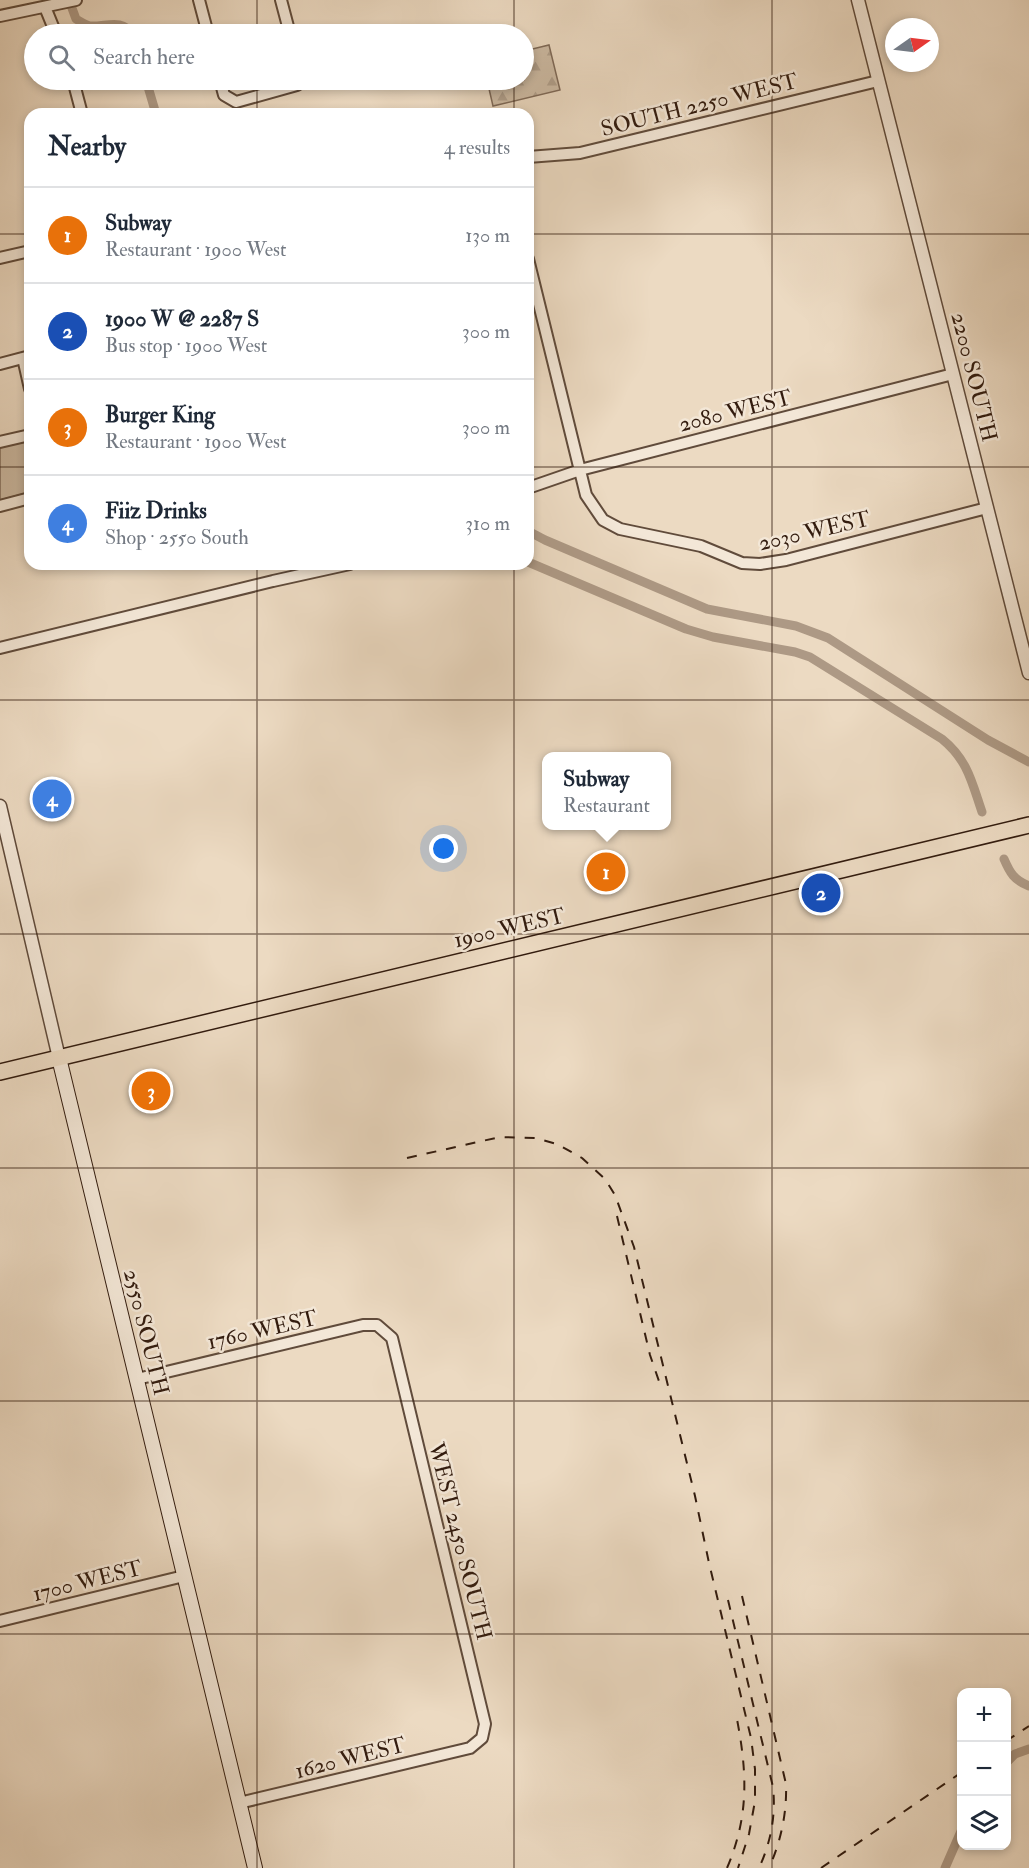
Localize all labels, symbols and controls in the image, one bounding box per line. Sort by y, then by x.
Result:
north arrow [885,18,939,72]
search box [24,24,534,90]
icon: search [45,41,78,74]
text: Search here [93,43,195,71]
street label: SOUTH 2250 WEST [598,67,801,143]
text: Nearby [48,131,126,163]
text: 4 results [444,135,510,160]
text: Subway [105,209,171,237]
text: 1 [64,223,71,248]
text: 130 m [465,223,510,248]
text: Restaurant · 1900 West [105,237,286,262]
text: 1900 W @ 2287 S [105,305,259,333]
street label: 2200 SOUTH [944,310,1004,445]
text: 2 [62,319,73,344]
text: 300 m [462,319,510,344]
text: Bus stop · 1900 West [105,333,267,358]
street label: 2080 WEST [676,383,795,439]
text: Burger King [105,401,215,429]
text: 3 [64,415,71,440]
text: 300 m [462,415,510,440]
text: Restaurant · 1900 West [105,429,286,454]
text: Fiiz Drinks [105,497,207,525]
street label: 2030 WEST [756,504,873,557]
text: 4 [62,511,73,536]
text: 310 m [465,511,510,536]
text: Shop · 2550 South [105,525,249,550]
popup [542,752,671,830]
text: Subway [563,765,629,793]
pin: 4 [32,776,72,822]
text: Restaurant [563,793,650,818]
your location [429,834,458,863]
pin: 1 [586,850,626,894]
pin: 2 [802,870,840,916]
street label: 1900 WEST [451,901,568,954]
pin: 3 [132,1068,170,1114]
street label: 2550 SOUTH [117,1266,175,1398]
street label: 1760 WEST [205,1304,320,1356]
street label: WEST 2450 SOUTH [422,1439,498,1643]
street label: 1700 WEST [30,1554,146,1608]
map controls [957,1688,1011,1850]
button: + [957,1688,1011,1742]
street label: 1620 WEST [292,1731,409,1785]
button: − [957,1742,1011,1796]
button: layers [957,1796,1011,1850]

